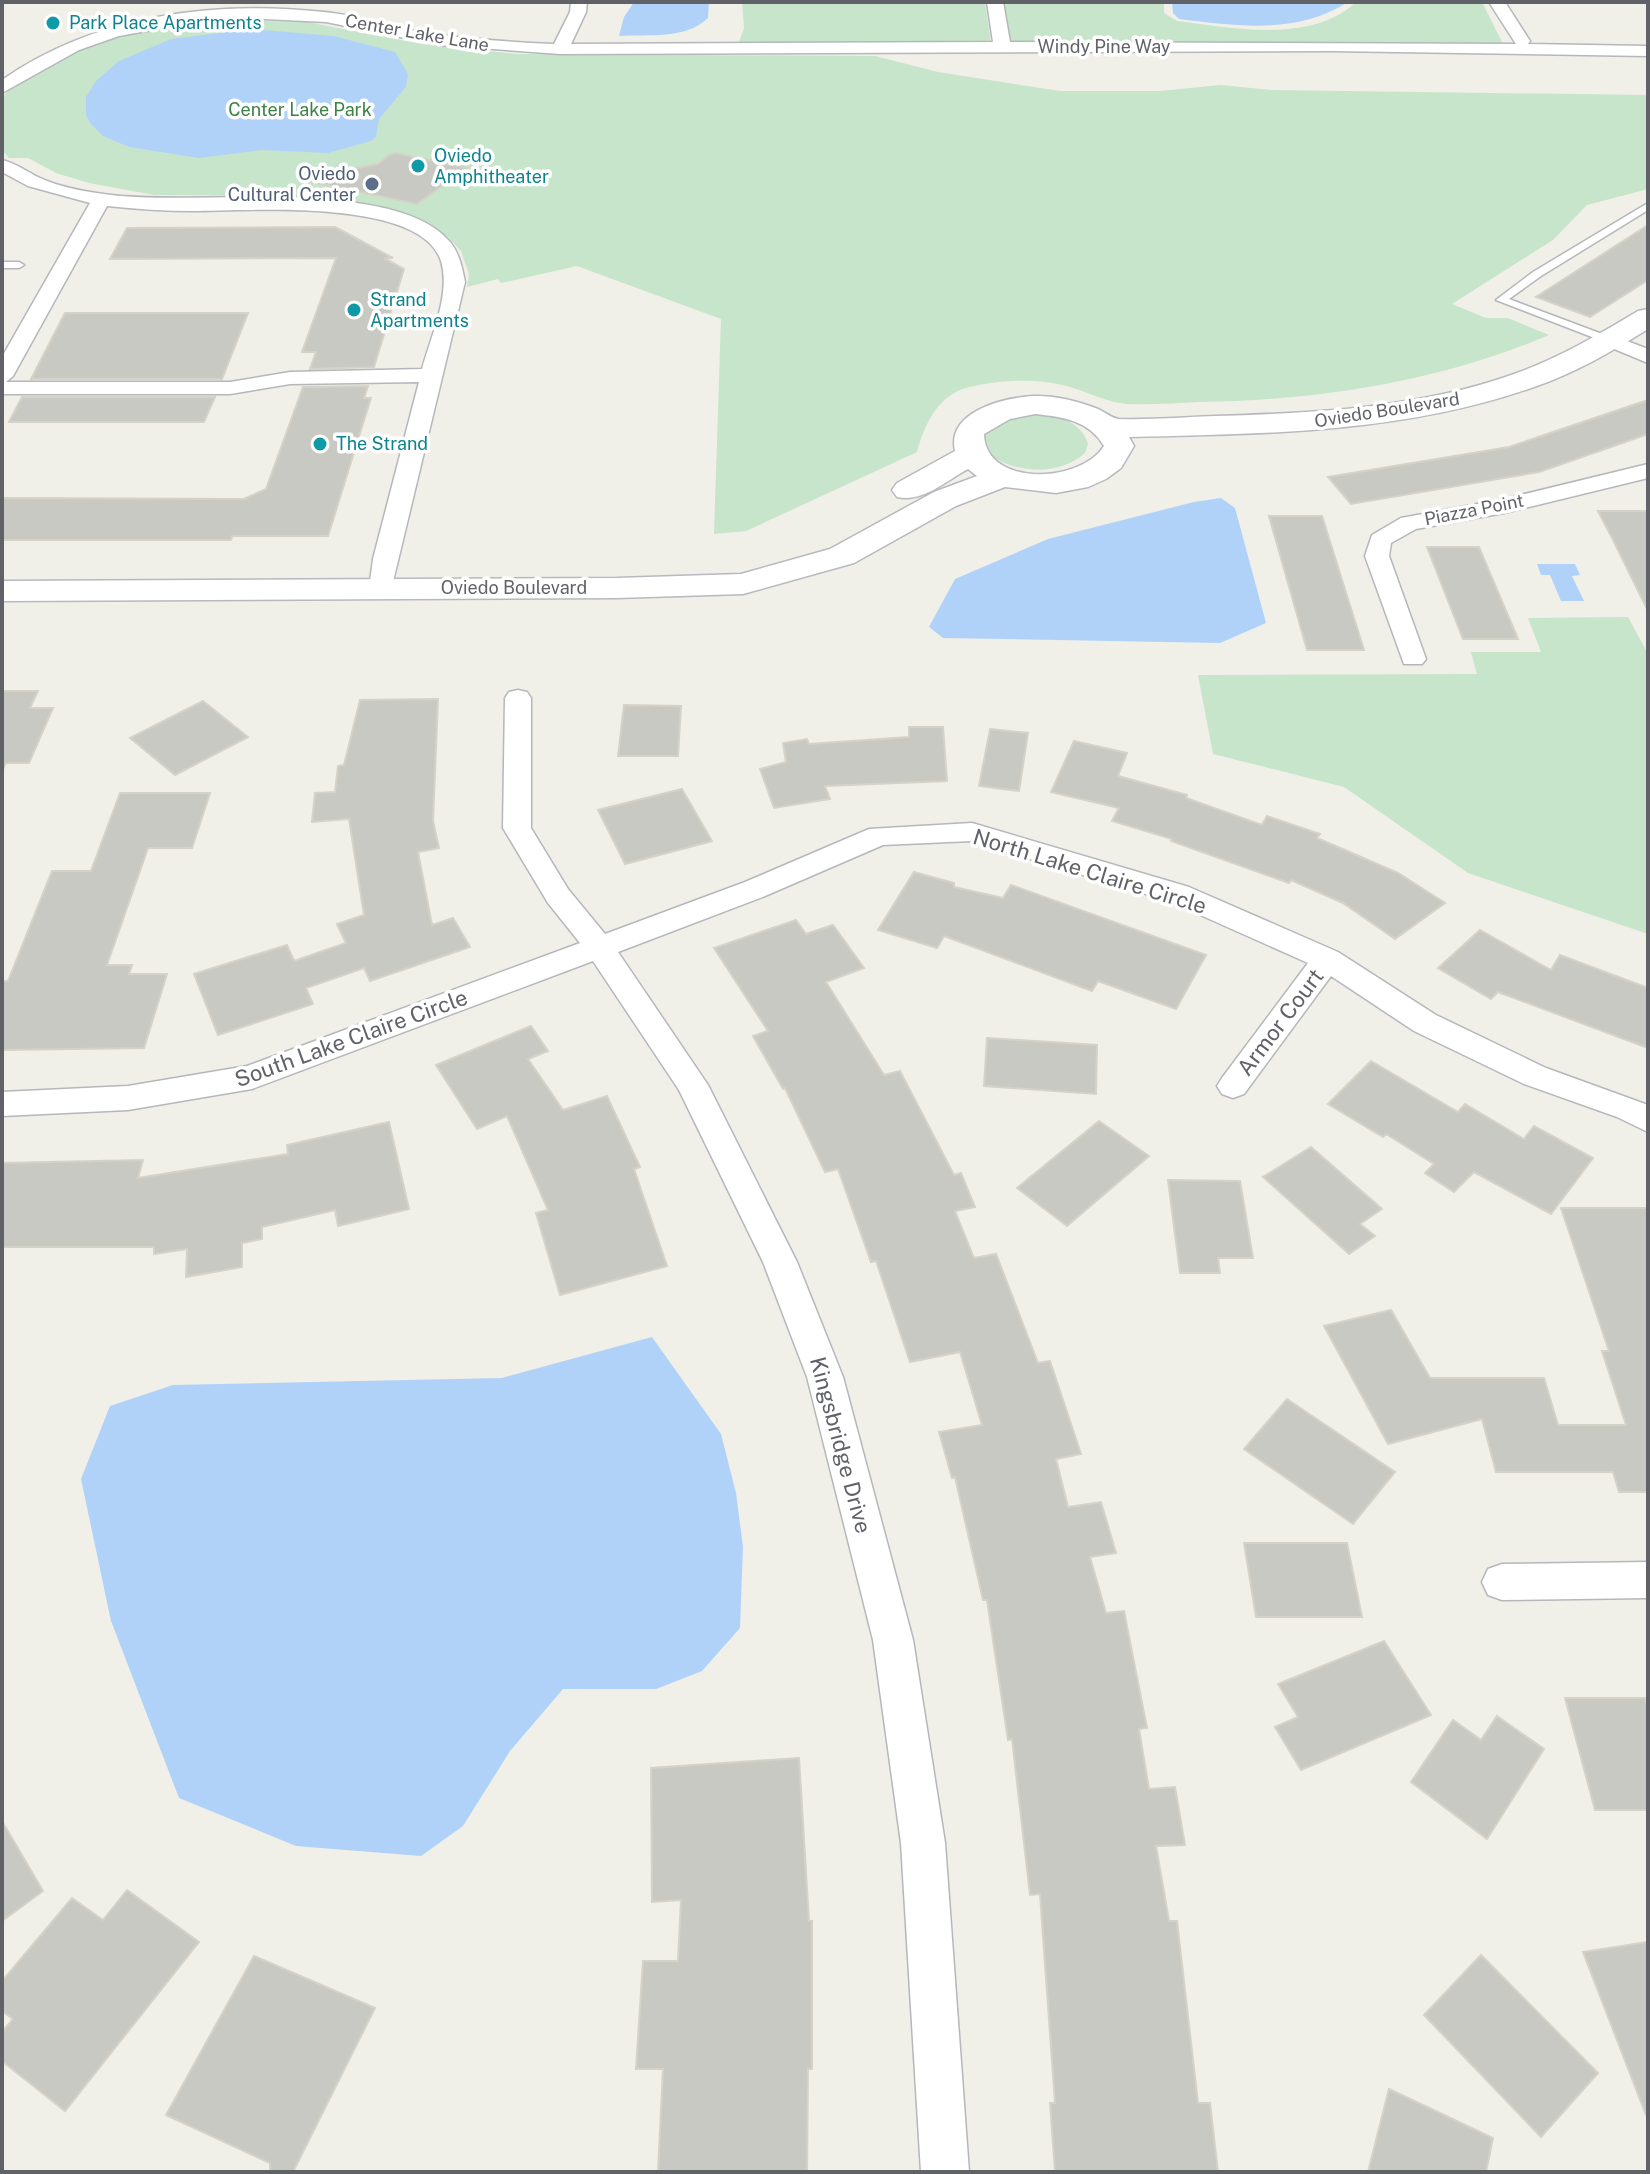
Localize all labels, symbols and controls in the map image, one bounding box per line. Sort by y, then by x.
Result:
street label: Center Lake Lane [343,10,491,56]
place label: Park Place Apartments [69,12,262,33]
marker: Park Place Apartments [44,14,62,32]
street label: Windy Pine Way [1038,36,1171,57]
park label: Center Lake Park [228,99,372,120]
place label: Oviedo Amphitheater [434,145,549,187]
marker: Oviedo Amphitheater [409,157,427,175]
place label: Oviedo Cultural Center [228,163,356,205]
marker: Oviedo Cultural Center [363,175,381,193]
place label: Strand Apartments [370,289,469,331]
marker: Strand Apartments [345,301,363,319]
street label: Oviedo Boulevard [1313,388,1461,431]
place label: The Strand [336,433,428,454]
marker: The Strand [311,435,329,453]
street label: Piazza Point [1422,490,1525,529]
street label: Oviedo Boulevard [441,577,587,598]
street label: North Lake Claire Circle [970,823,1210,919]
street label: Armor Court [1231,963,1329,1081]
street label: South Lake Claire Circle [231,984,471,1092]
street label: Kingsbridge Drive [805,1354,877,1536]

